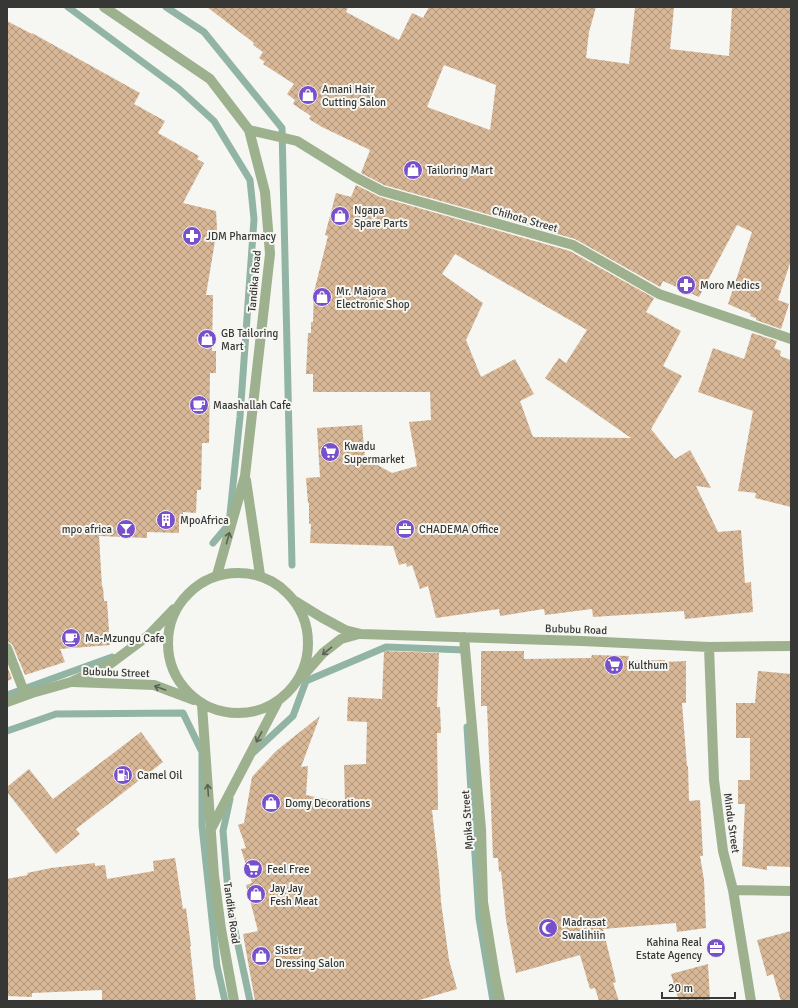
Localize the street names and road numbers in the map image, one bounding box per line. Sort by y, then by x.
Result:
street label: Chihota Street [491,204,559,235]
street label: Tandika Road [245,249,264,312]
street label: Bububu Road [545,622,607,637]
street label: Bububu Street [82,665,150,680]
street label: Mpika Street [459,790,476,850]
street label: Mindu Street [721,792,742,854]
street label: Tandika Road [221,881,242,945]

